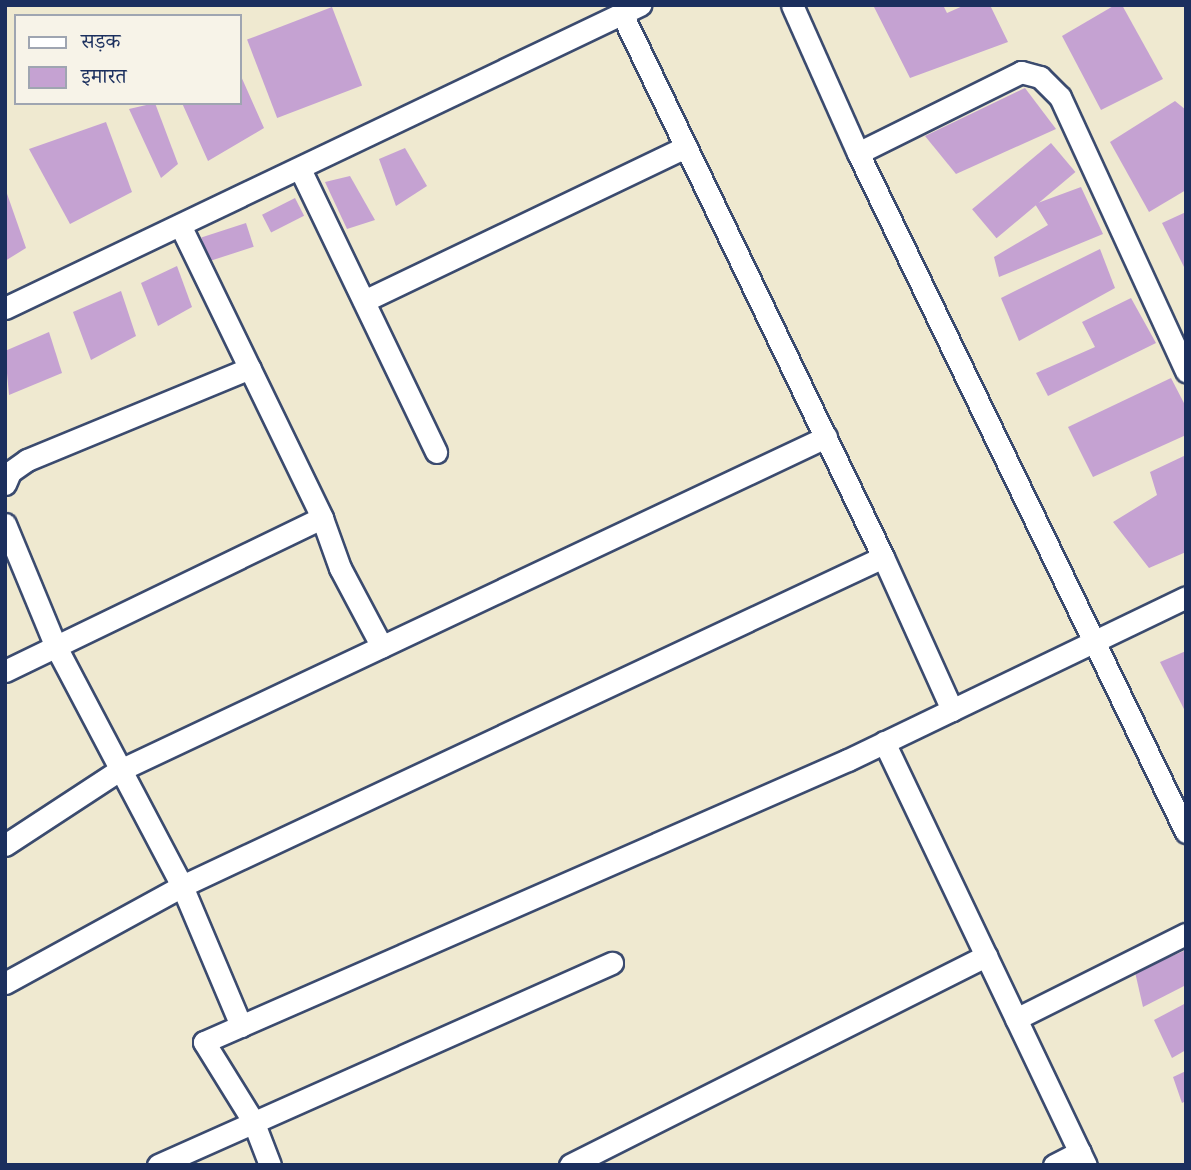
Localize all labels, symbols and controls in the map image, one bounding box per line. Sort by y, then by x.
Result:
legend [14,14,242,105]
text: सड़क [81,25,120,56]
text: इमारत [81,60,127,91]

